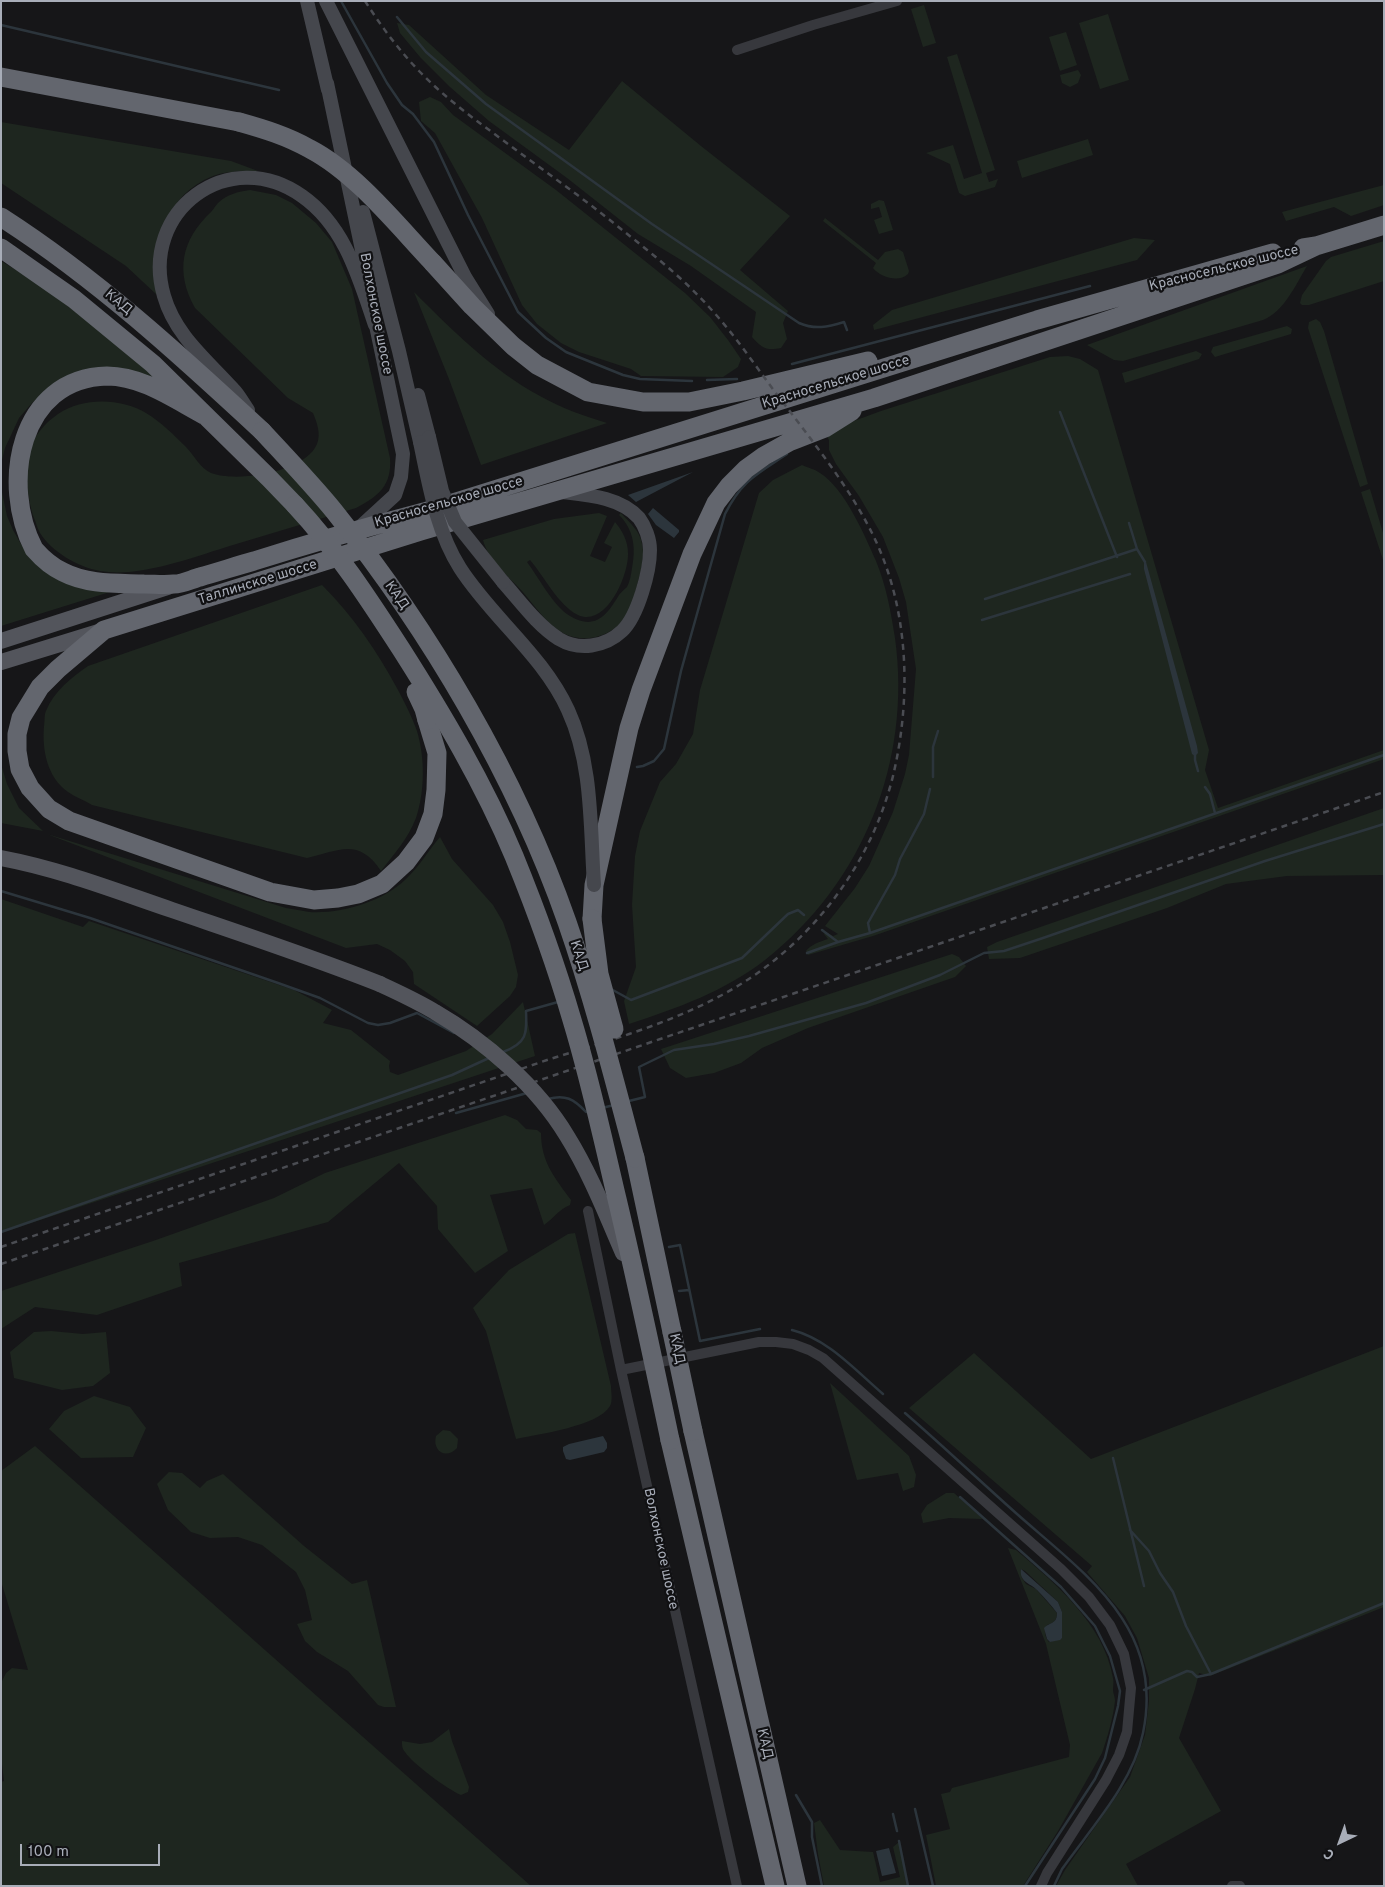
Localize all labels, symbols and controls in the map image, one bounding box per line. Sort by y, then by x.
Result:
street label: Красносельское шоссе [1148,242,1300,296]
street label: Волхонское шоссе [355,252,395,376]
street label: КАД [101,287,135,319]
street label: Красносельское шоссе [760,353,912,413]
street label: Красносельское шоссе [373,474,525,532]
street label: Таллинское шоссе [197,557,319,609]
street label: КАД [380,578,412,614]
street label: КАД [565,939,591,973]
street label: КАД [665,1332,687,1366]
street label: Волхонское шоссе [639,1487,681,1611]
street label: КАД [752,1727,776,1761]
north arrow [1315,1817,1365,1867]
scale bar [22,1834,162,1866]
text: 100 m [28,1843,69,1862]
text: С [1321,1844,1339,1863]

